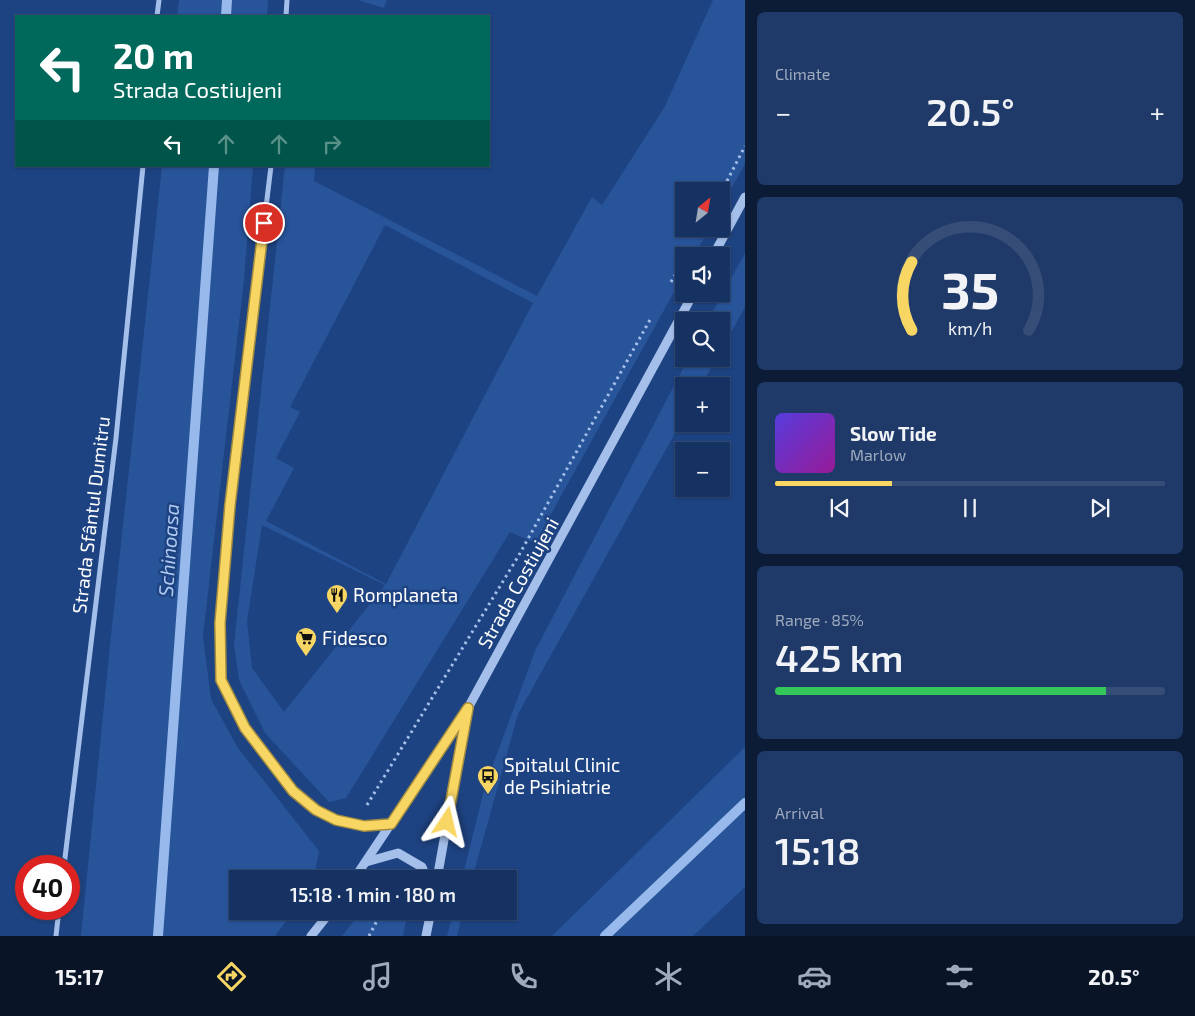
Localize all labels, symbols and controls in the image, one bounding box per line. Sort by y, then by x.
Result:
text: 20 m [113,34,194,76]
icon: left [30,35,95,100]
text: Climate [775,64,830,83]
text: Strada Costiujeni [113,76,282,102]
text: 20.5° [926,88,1015,134]
text: − [775,95,791,129]
text: + [1150,95,1165,129]
icon: left [159,130,187,158]
icon: ahead [212,130,240,158]
icon: ahead [265,130,293,158]
icon: right [318,130,346,158]
north arrow [675,182,730,238]
map controls [675,182,730,497]
pin [243,202,285,244]
icon: arrive [250,209,278,237]
button: sound [675,247,730,302]
text: 35 [941,257,999,319]
button: search [675,312,730,367]
text: km/h [948,317,992,339]
button: + [675,377,730,432]
street label: Strada Sfântul Dumitru [67,415,114,615]
text: Slow Tide [850,422,937,445]
button: − [675,442,730,497]
text: Marlow [850,445,906,464]
icon: previous [826,494,854,522]
icon: pause [956,494,984,522]
icon: next [1086,494,1114,522]
water label: Schinoasa [153,503,183,597]
street label: Strada Costiujeni [472,513,563,652]
restaurant icon: Romplaneta [325,583,349,614]
place label: Romplaneta [353,583,458,606]
text: Range · 85% [775,610,864,629]
supermarket icon: Fidesco [294,626,318,657]
place label: Fidesco [322,626,388,649]
text: 425 km [775,634,904,680]
place label: Spitalul Clinic de Psihiatrie [504,753,620,798]
bus stop icon: Spitalul Clinic de Psihiatrie [476,764,500,795]
position arrow [420,795,472,847]
text: Arrival [775,803,824,822]
text: 15:18 [775,827,860,873]
speed limit sign: 40 [15,855,80,920]
text: 15:18 · 1 min · 180 m [290,883,456,906]
icon: directions [214,959,249,994]
icon: music [360,959,395,994]
icon: phone [506,959,541,994]
icon: climate [651,959,686,994]
icon: car [797,959,832,994]
icon: filters [942,959,977,994]
text: 15:17 [55,963,104,989]
text: 20.5° [1088,963,1140,989]

